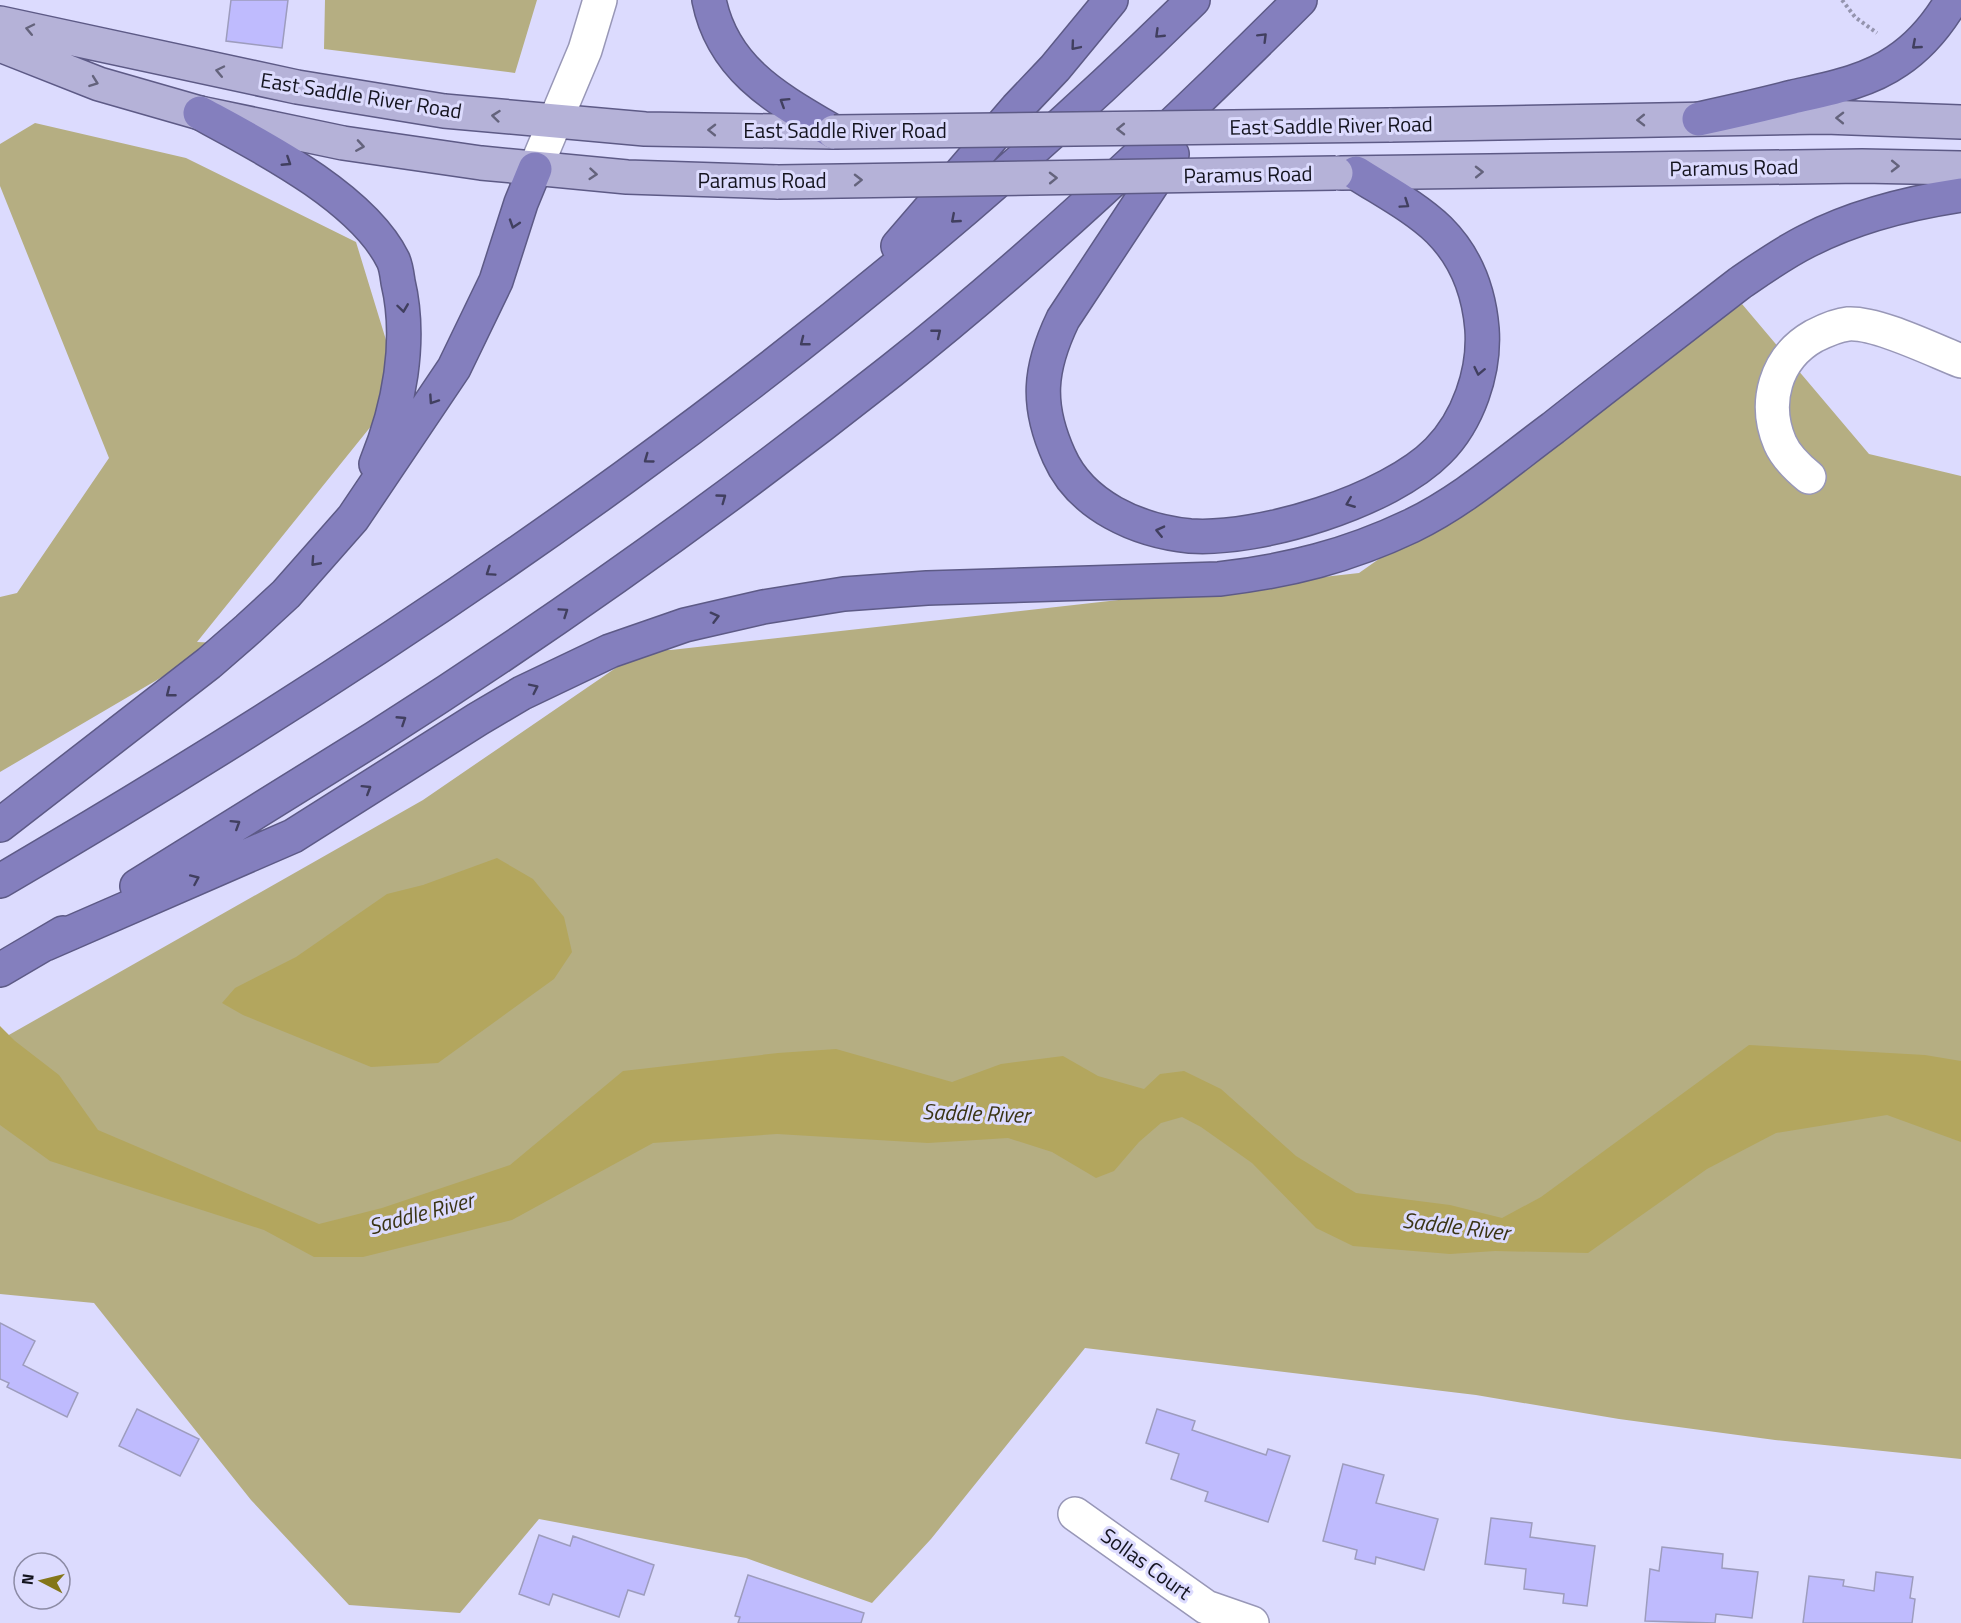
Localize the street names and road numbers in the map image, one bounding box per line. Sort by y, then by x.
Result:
street label: East Saddle River Road [258,63,464,127]
street label: East Saddle River Road [1229,107,1433,143]
street label: East Saddle River Road [743,114,947,146]
street label: Paramus Road [1669,150,1799,184]
street label: Paramus Road [1183,157,1313,191]
street label: Paramus Road [697,164,827,196]
street label: Sollas Court [1095,1519,1199,1607]

